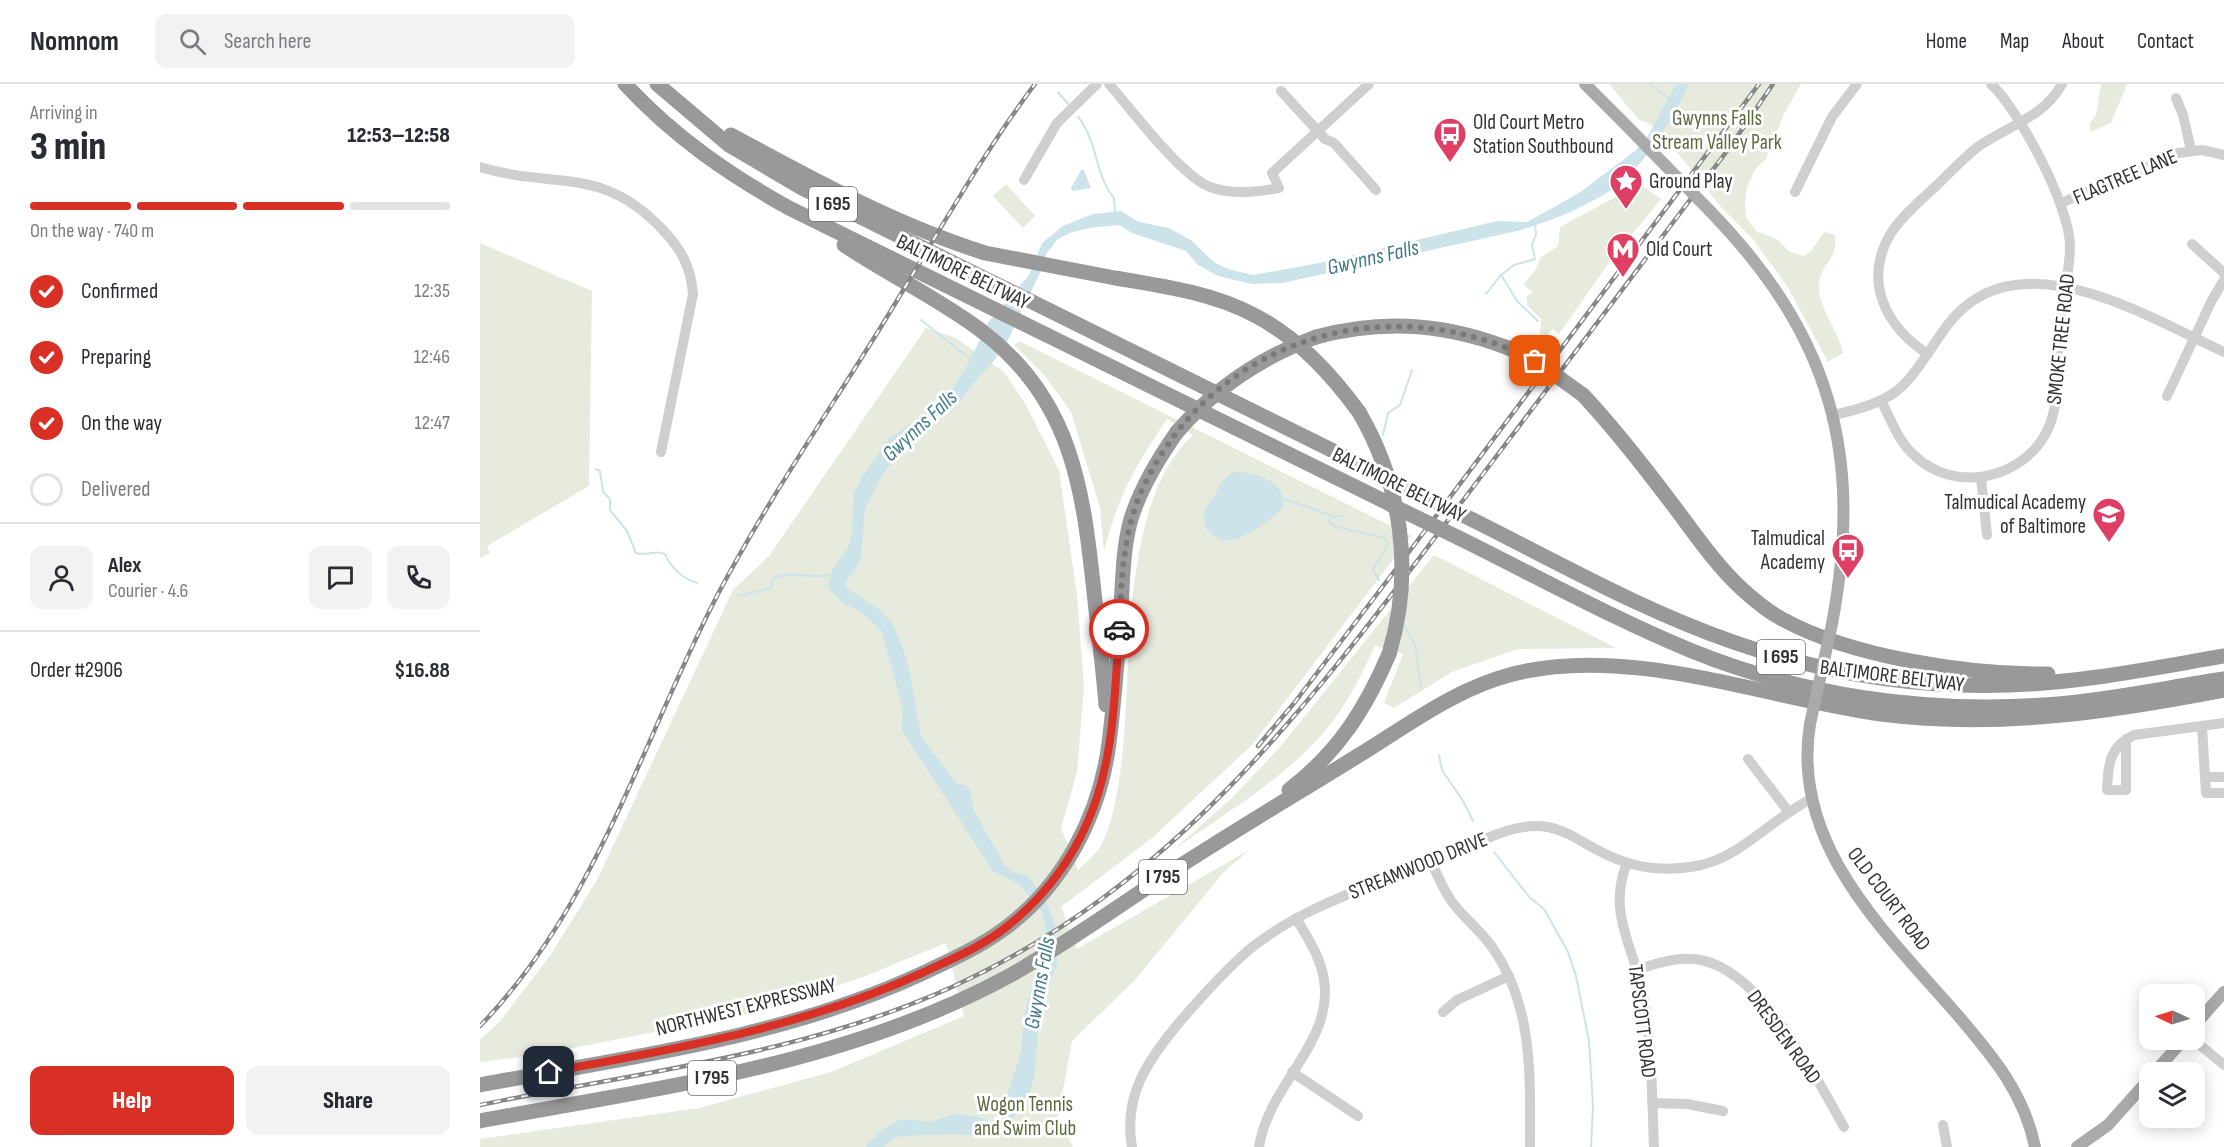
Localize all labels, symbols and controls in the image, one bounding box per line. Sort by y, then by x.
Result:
search box [155,14,575,68]
text: Nomnom [30,25,119,58]
icon: search [176,25,209,58]
text: Search here [224,28,311,55]
text: Home [1926,29,1967,54]
text: Map [2000,29,2029,54]
text: About [2062,29,2104,54]
text: Contact [2137,29,2194,54]
text: Arriving in [30,101,98,125]
park label: Gwynns Falls Stream Valley Park [1652,106,1782,155]
place label: Old Court Metro Station Southbound [1473,110,1614,159]
bus stop icon: Old Court Metro Station Southbound [1432,116,1468,163]
text: 12:53–12:58 [347,122,450,149]
text: 3 min [30,124,106,171]
street label: FLAGTREE LANE [2069,144,2181,210]
place icon: Ground Play [1608,163,1644,210]
place label: Ground Play [1649,169,1733,194]
road number: I 695 [809,187,857,221]
text: On the way · 740 m [30,219,154,243]
street label: BALTIMORE BELTWAY [892,229,1034,315]
metro station icon: Old Court [1605,231,1641,278]
water label: Gwynns Falls [1325,234,1422,282]
place label: Old Court [1646,237,1713,262]
street label: SMOKE TREE ROAD [2042,272,2080,406]
icon: check [30,275,63,308]
text: Confirmed [81,278,158,305]
text: 12:35 [414,279,450,303]
pin [1509,335,1560,386]
icon: check [30,341,63,374]
text: Preparing [81,344,151,371]
icon: bag [1518,344,1551,377]
text: 12:46 [414,345,450,369]
water label: Gwynns Falls [877,384,963,468]
icon: check [30,407,63,440]
text: On the way [81,410,162,437]
text: 12:47 [415,411,450,435]
street label: BALTIMORE BELTWAY [1328,442,1470,528]
text: Delivered [81,476,150,503]
place label: Talmudical Academy of Baltimore [1944,490,2086,539]
school or university icon: Talmudical Academy of Baltimore [2091,496,2127,543]
place label: Talmudical Academy [1751,526,1825,575]
bus stop icon: Talmudical Academy [1830,532,1866,579]
button: person [30,546,93,609]
button: chat [309,546,372,609]
button: phone [387,546,450,609]
text: Alex [108,552,141,579]
text: Courier · 4.6 [108,579,188,603]
courier [1089,599,1149,659]
icon: car [1103,613,1136,646]
road number: I 695 [1757,640,1805,674]
street label: BALTIMORE BELTWAY [1818,655,1966,697]
text: Order #2906 [30,657,123,684]
text: $16.88 [394,657,450,684]
street label: STREAMWOOD DRIVE [1345,827,1491,905]
street label: OLD COURT ROAD [1842,842,1936,956]
road number: I 795 [1139,860,1187,894]
water label: Gwynns Falls [1019,935,1061,1031]
street label: TAPSCOTT ROAD [1623,963,1661,1079]
street label: NORTHWEST EXPRESSWAY [653,972,839,1042]
north arrow [2139,984,2205,1050]
map controls [2139,984,2205,1128]
street label: DRESDEN ROAD [1742,985,1826,1089]
pin [523,1046,574,1097]
icon: home [532,1055,565,1088]
road number: I 795 [688,1061,736,1095]
button: layers [2139,1062,2205,1128]
button: Help [30,1066,234,1135]
button: Share [246,1066,450,1135]
park label: Wogon Tennis and Swim Club [974,1092,1076,1141]

